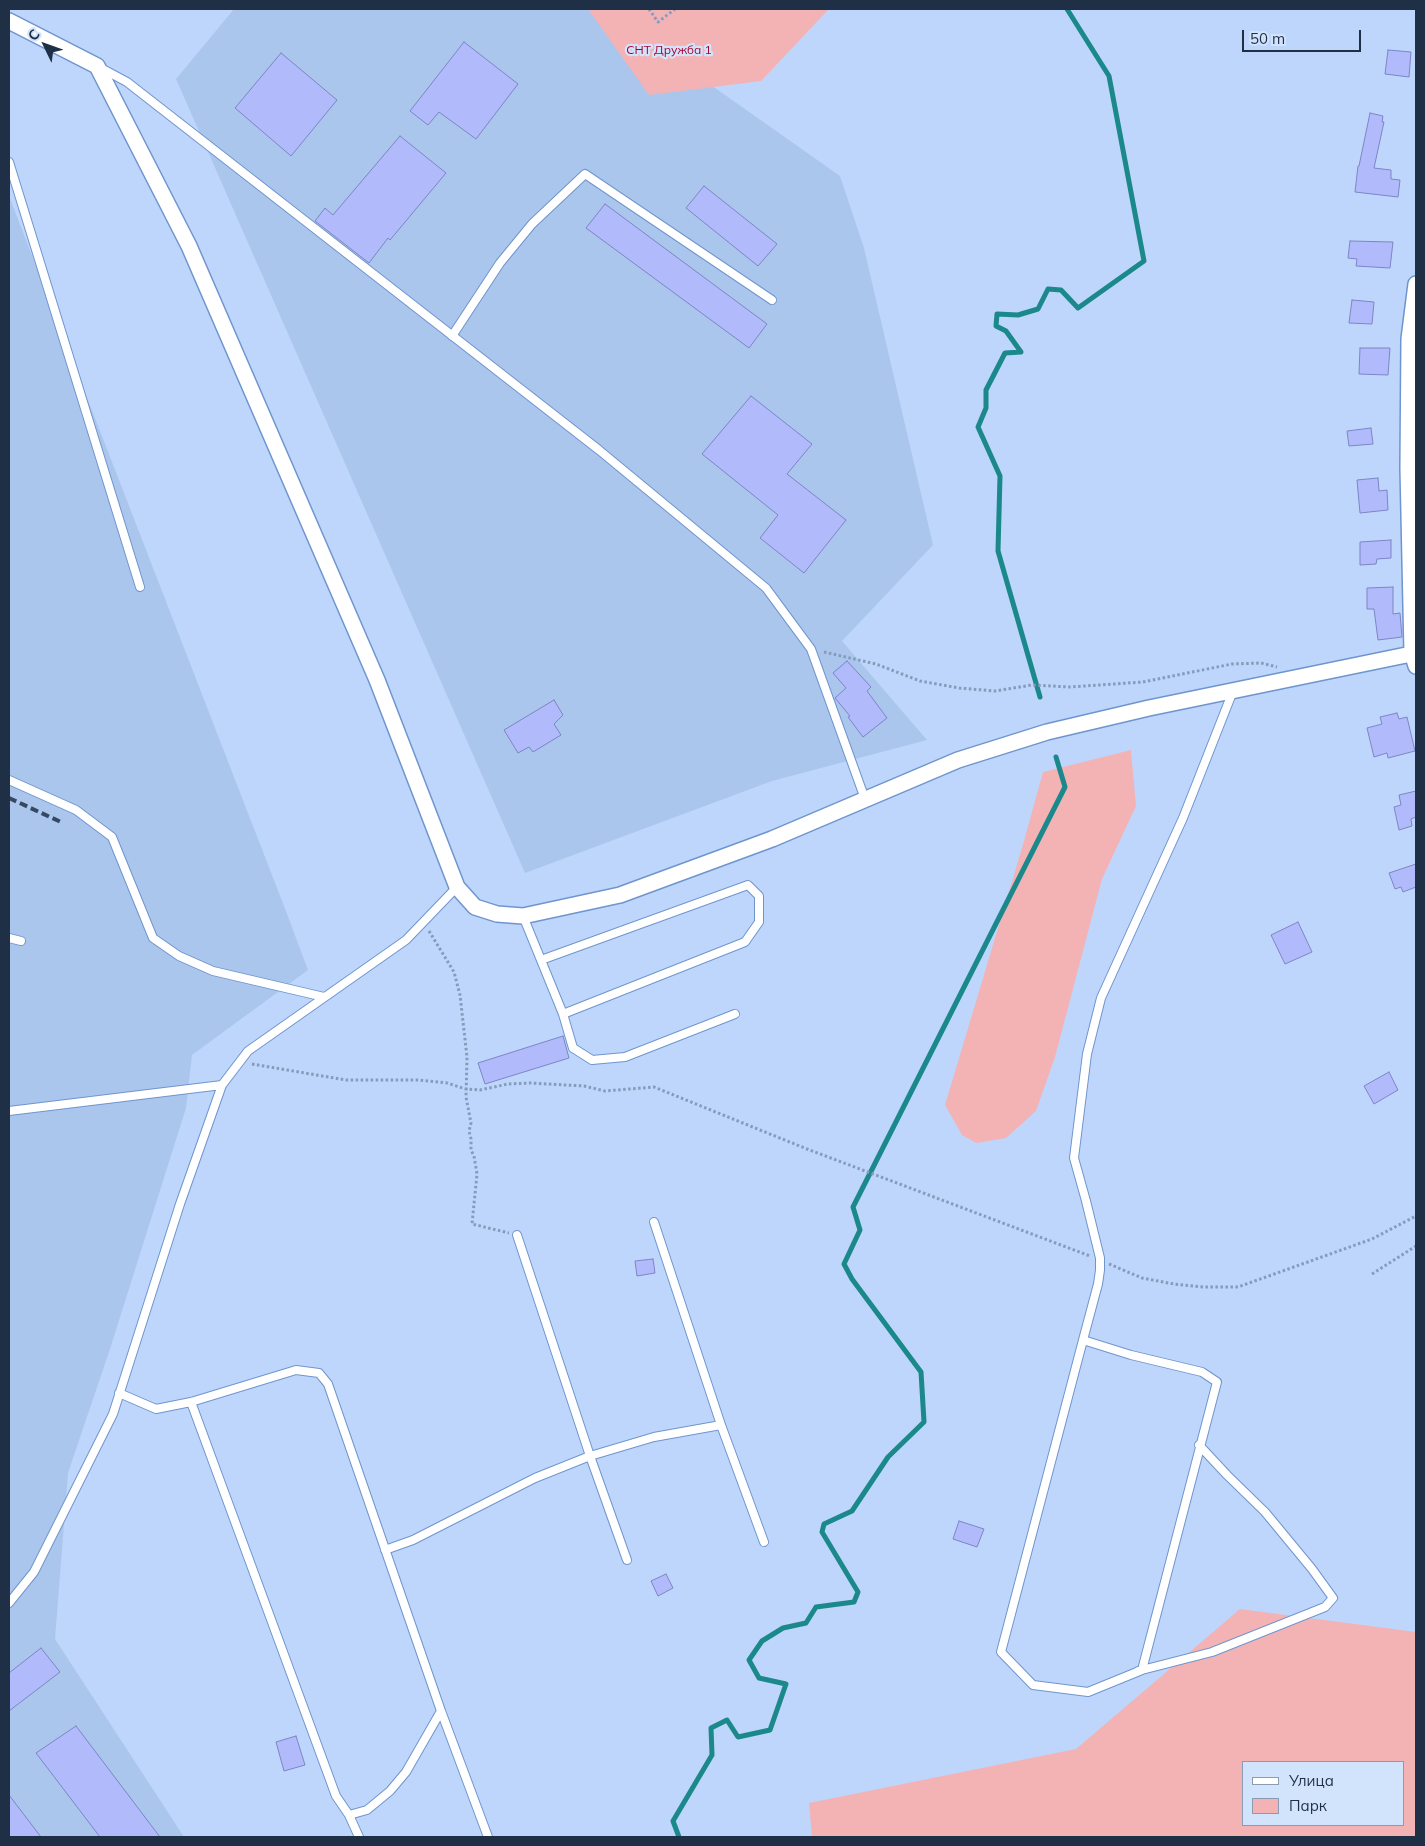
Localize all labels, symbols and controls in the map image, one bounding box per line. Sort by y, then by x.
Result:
north arrow [20,20,70,70]
scale bar [1245,20,1364,52]
text: С [24,25,44,45]
text: 50 m [1250,29,1285,48]
park label: СНТ Дружба 1 [626,43,712,57]
legend [1242,1761,1405,1826]
text: Улица [1289,1771,1334,1790]
text: Парк [1289,1796,1327,1815]

